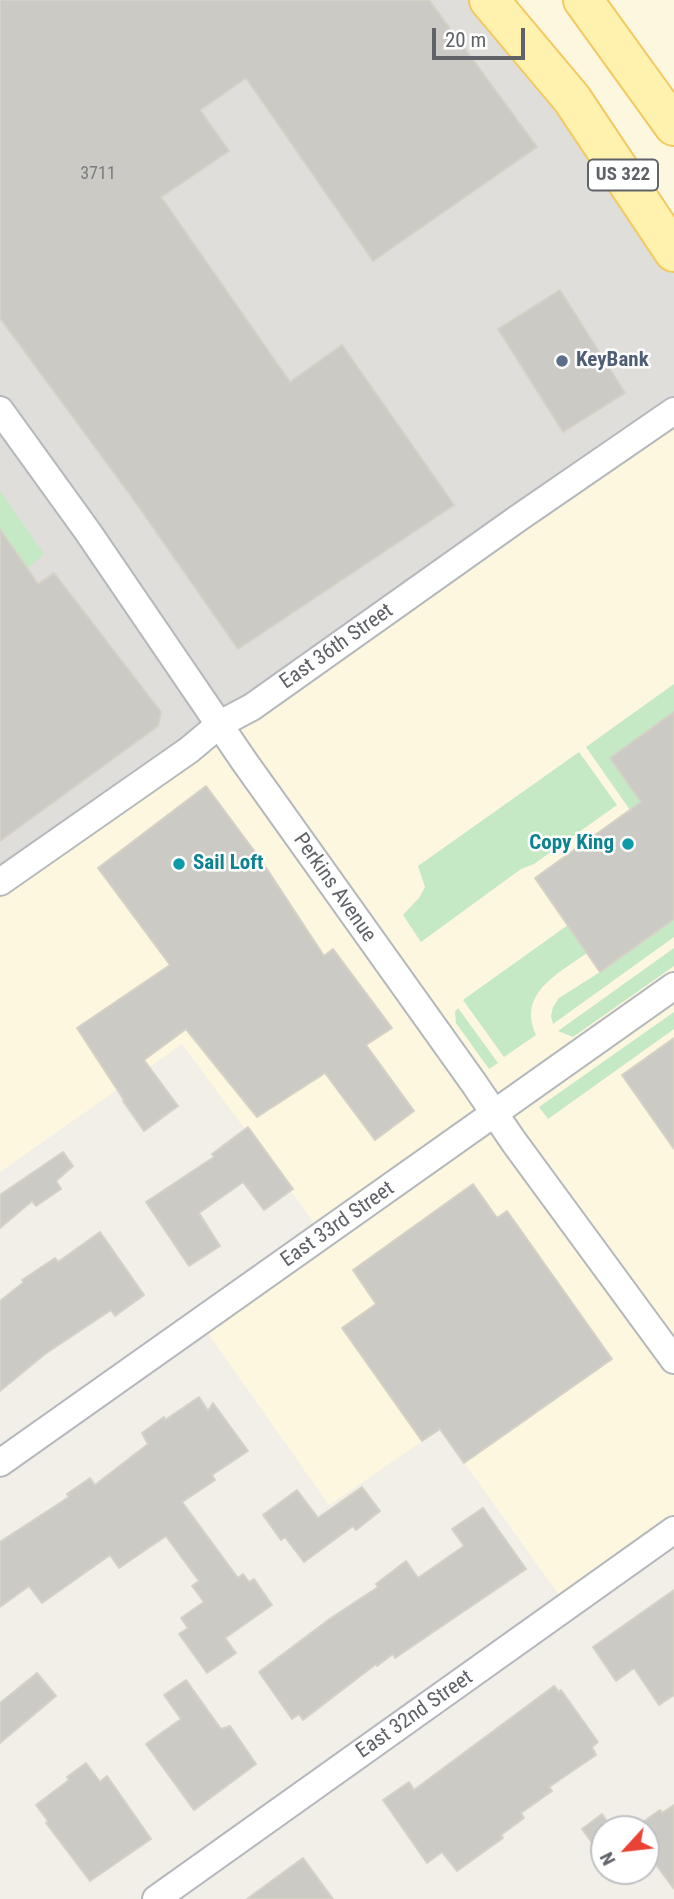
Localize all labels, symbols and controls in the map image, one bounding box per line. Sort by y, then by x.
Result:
scale bar [436,14,529,58]
text: 20 m [445,28,486,52]
road number: US 322 [588,160,658,190]
house number: 3711 [80,163,116,185]
place label: KeyBank [576,348,649,374]
marker: KeyBank [554,353,570,369]
street label: East 36th Street [276,599,398,695]
street label: Perkins Avenue [287,829,381,947]
place label: Copy King [529,831,614,857]
marker: Copy King [620,836,636,852]
place label: Sail Loft [193,851,263,877]
marker: Sail Loft [171,856,187,872]
street label: East 33rd Street [277,1177,399,1273]
street label: East 32nd Street [352,1666,478,1764]
north arrow [590,1815,660,1885]
text: N [595,1848,621,1869]

